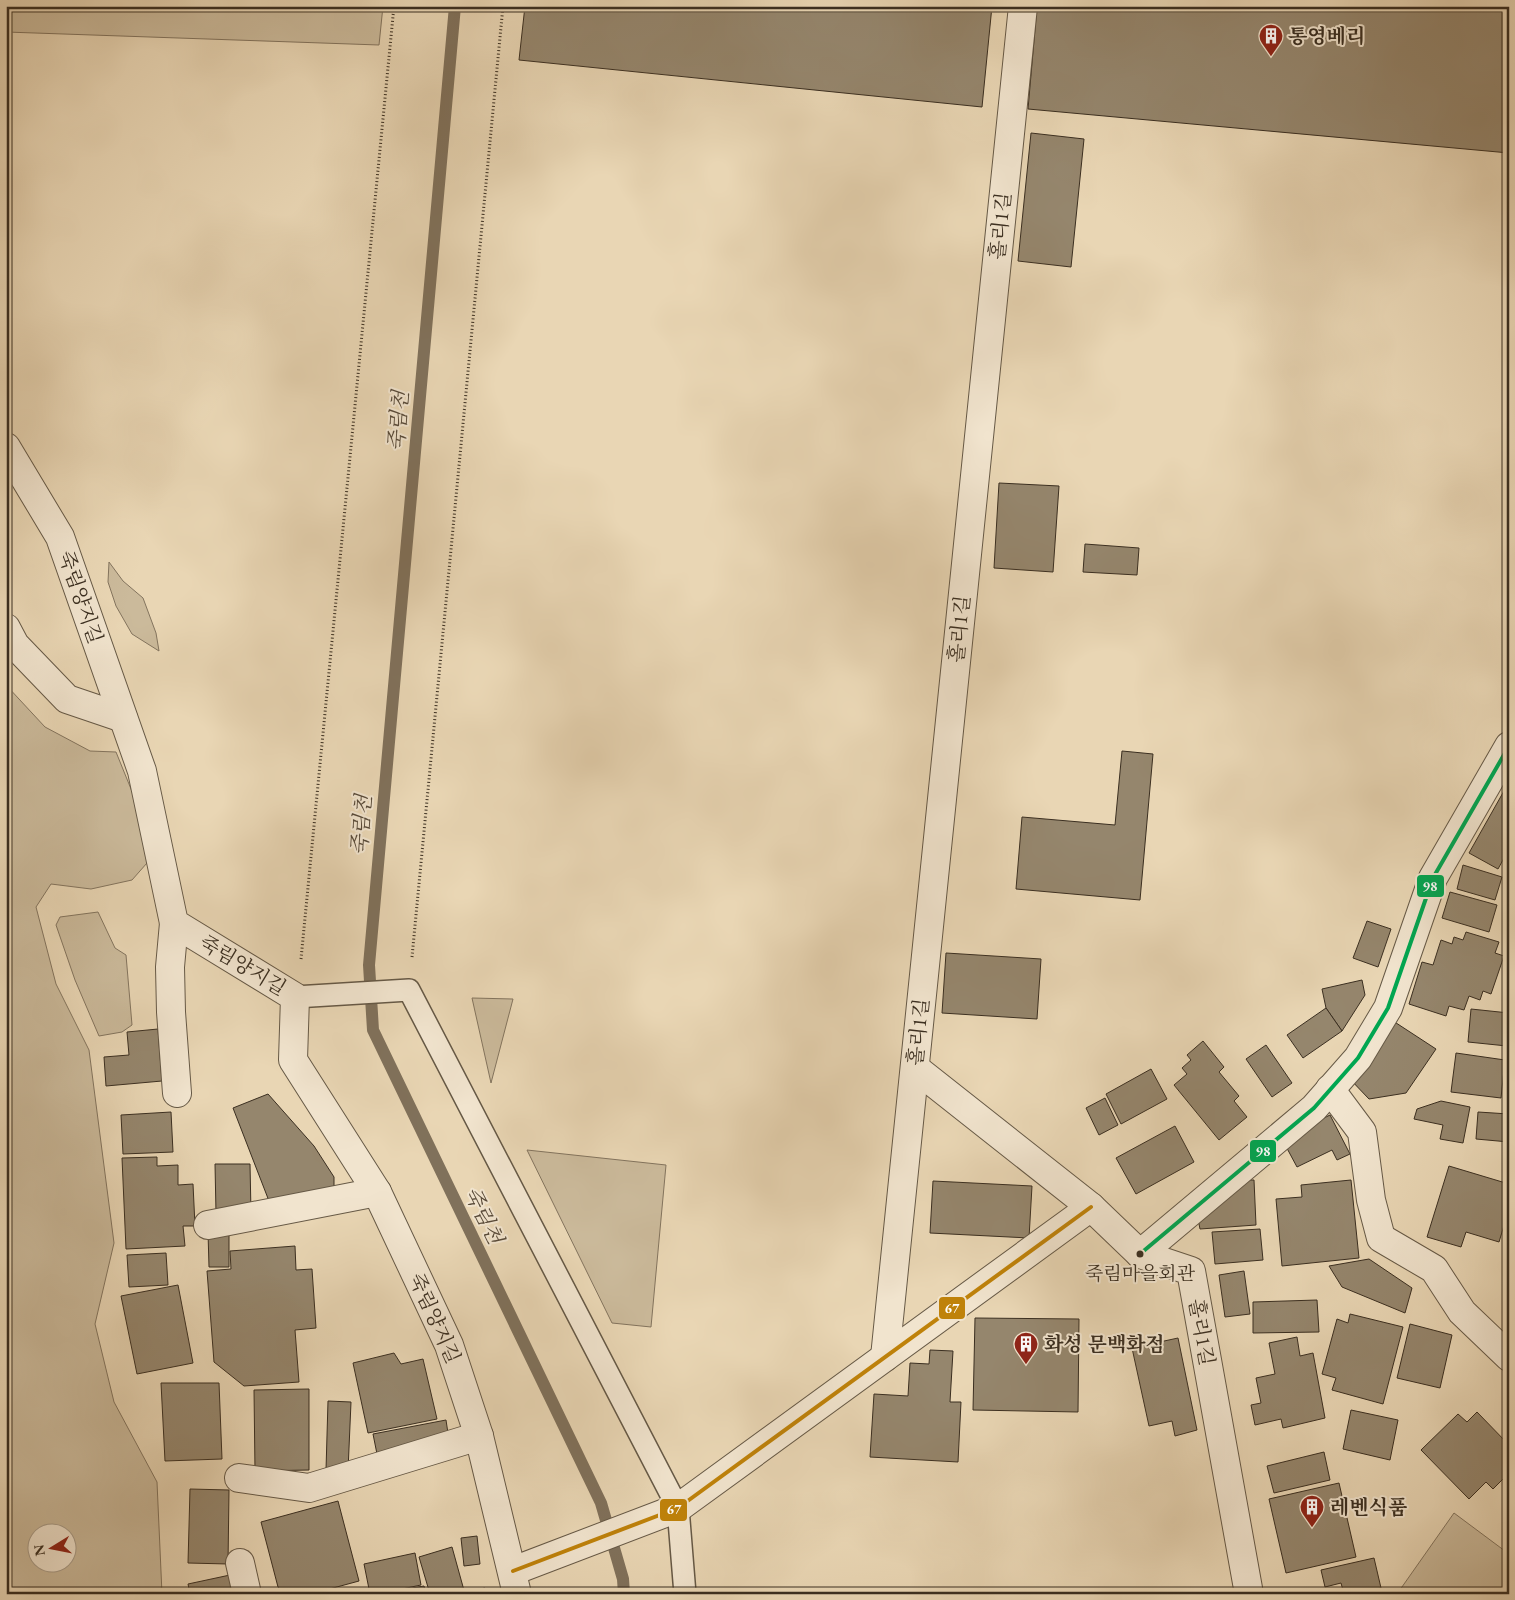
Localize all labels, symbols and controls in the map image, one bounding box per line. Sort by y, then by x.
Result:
building icon: 통영베리 [1258,23,1284,57]
place label: 통영베리 [1288,23,1365,49]
street label: 홀리1길 [984,191,1016,261]
water label: 죽림천 [382,388,414,452]
street label: 죽림양지길 [53,547,109,647]
street label: 홀리1길 [943,594,975,664]
water label: 죽림천 [345,792,377,856]
line badge: 98 [1416,874,1445,898]
text: 98 [1423,877,1437,895]
street label: 죽림양지길 [195,929,291,1001]
street label: 홀리1길 [902,997,934,1067]
line badge: 98 [1249,1139,1277,1163]
text: 98 [1256,1142,1270,1160]
water label: 죽림천 [459,1182,510,1250]
marker: 죽림마을회관 [1135,1249,1145,1259]
place label: 죽림마을회관 [1085,1261,1196,1286]
street label: 죽림양지길 [403,1269,467,1367]
line badge: 67 [938,1296,966,1320]
street label: 홀리1길 [1183,1296,1221,1368]
text: 67 [945,1299,960,1317]
building icon: 화성 문백화점 [1013,1331,1039,1365]
place label: 화성 문백화점 [1044,1331,1165,1357]
building icon: 레벤식품 [1299,1494,1325,1528]
place label: 레벤식품 [1330,1494,1407,1520]
line badge: 67 [659,1498,688,1522]
text: 67 [667,1500,682,1518]
north arrow [28,1522,78,1572]
text: N [29,1542,49,1557]

